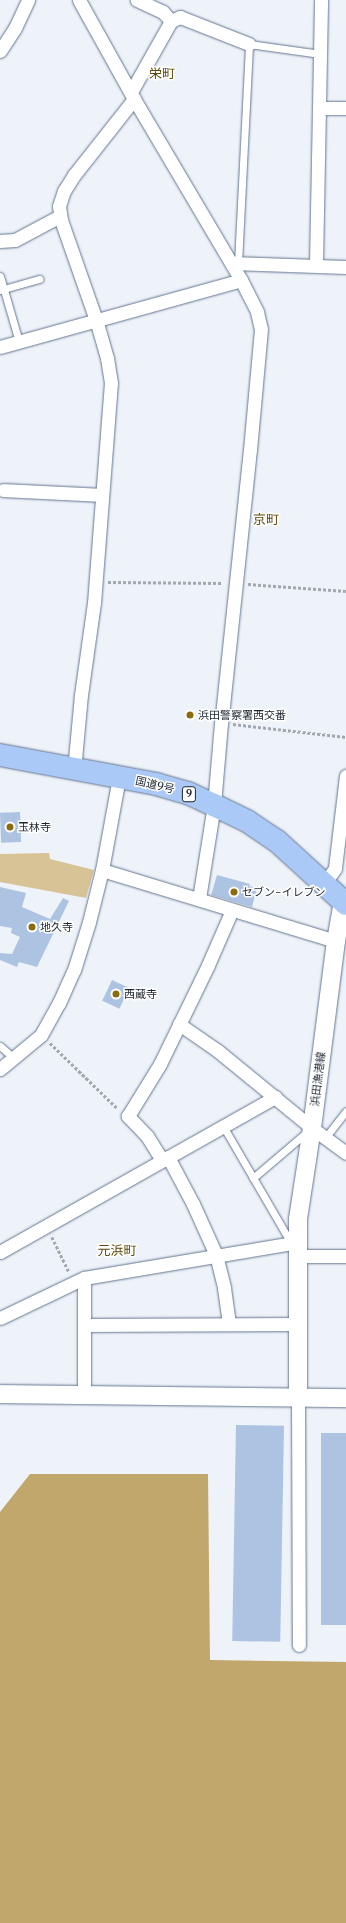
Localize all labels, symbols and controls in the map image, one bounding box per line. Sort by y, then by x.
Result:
district label: 栄町 [149,66,175,82]
district label: 京町 [253,512,279,528]
place label: 浜田警察署西交番 [198,708,286,722]
marker: 浜田警察署西交番 [185,710,195,720]
street label: 国道9号 [134,774,176,796]
road number: 9 [181,786,197,802]
place label: 玉林寺 [18,820,51,834]
marker: 玉林寺 [5,822,15,832]
place label: セブン-イレブン [242,885,325,899]
marker: セブン-イレブン [229,887,239,897]
place label: 地久寺 [40,920,73,934]
marker: 地久寺 [27,922,37,932]
place label: 西蔵寺 [124,987,157,1001]
marker: 西蔵寺 [111,989,121,999]
street label: 浜田漁港線 [308,1051,328,1107]
district label: 元浜町 [98,1243,136,1259]

